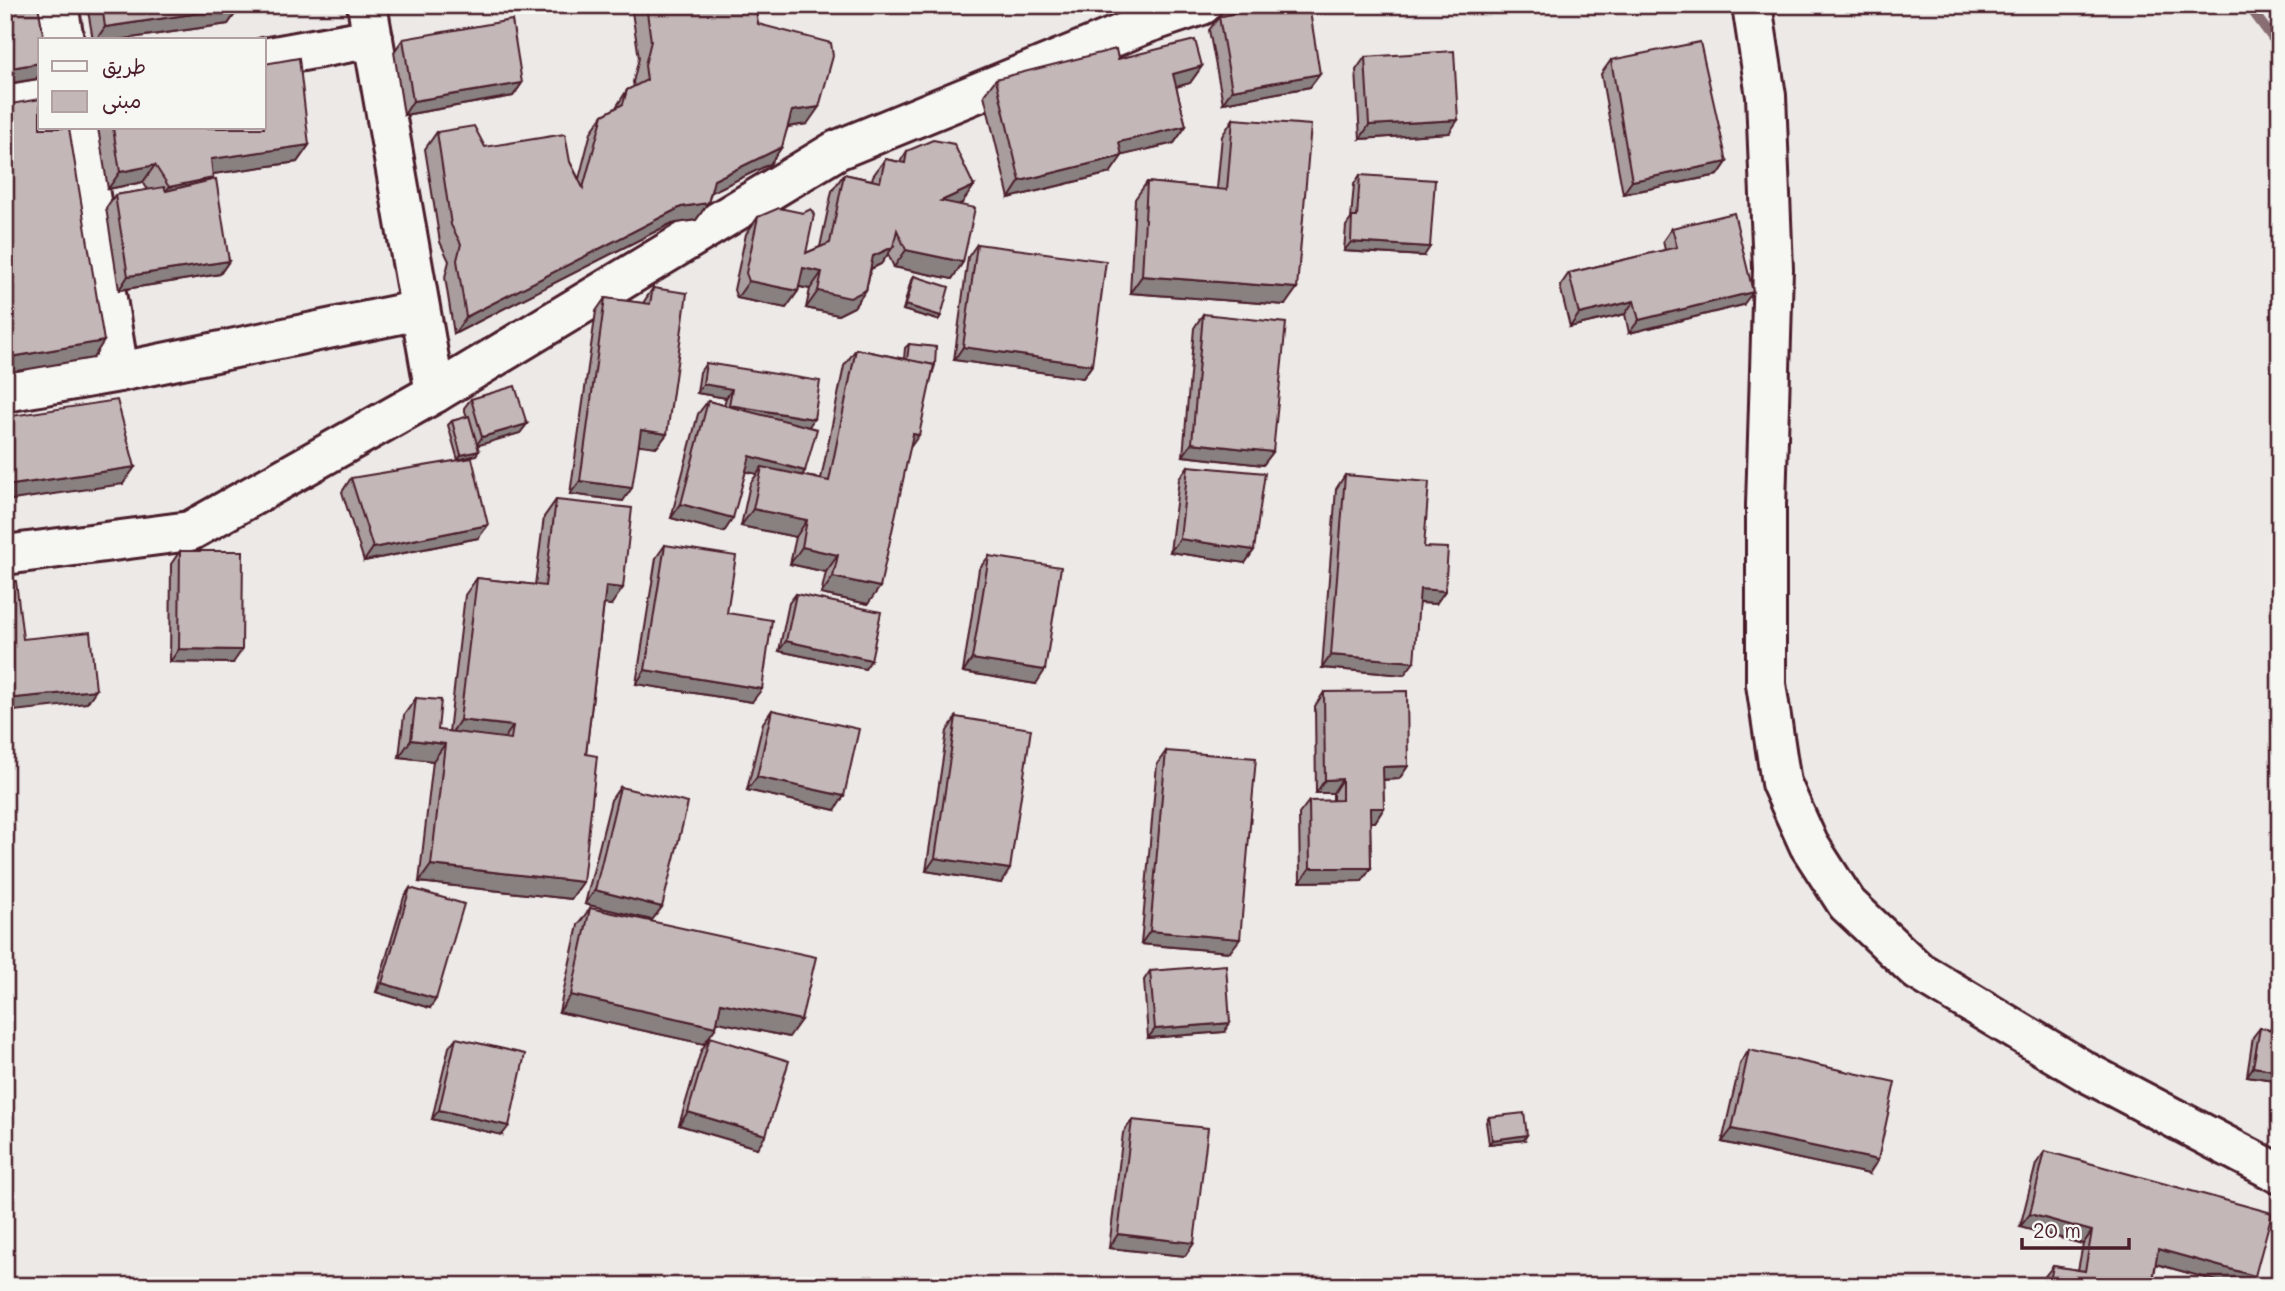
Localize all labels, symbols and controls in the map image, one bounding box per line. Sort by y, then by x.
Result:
legend [38,38,266,130]
text: طريق [102,52,146,79]
text: مبنى [102,86,141,115]
scale bar [2022,1207,2129,1251]
text: 20 m [2033,1216,2081,1243]

